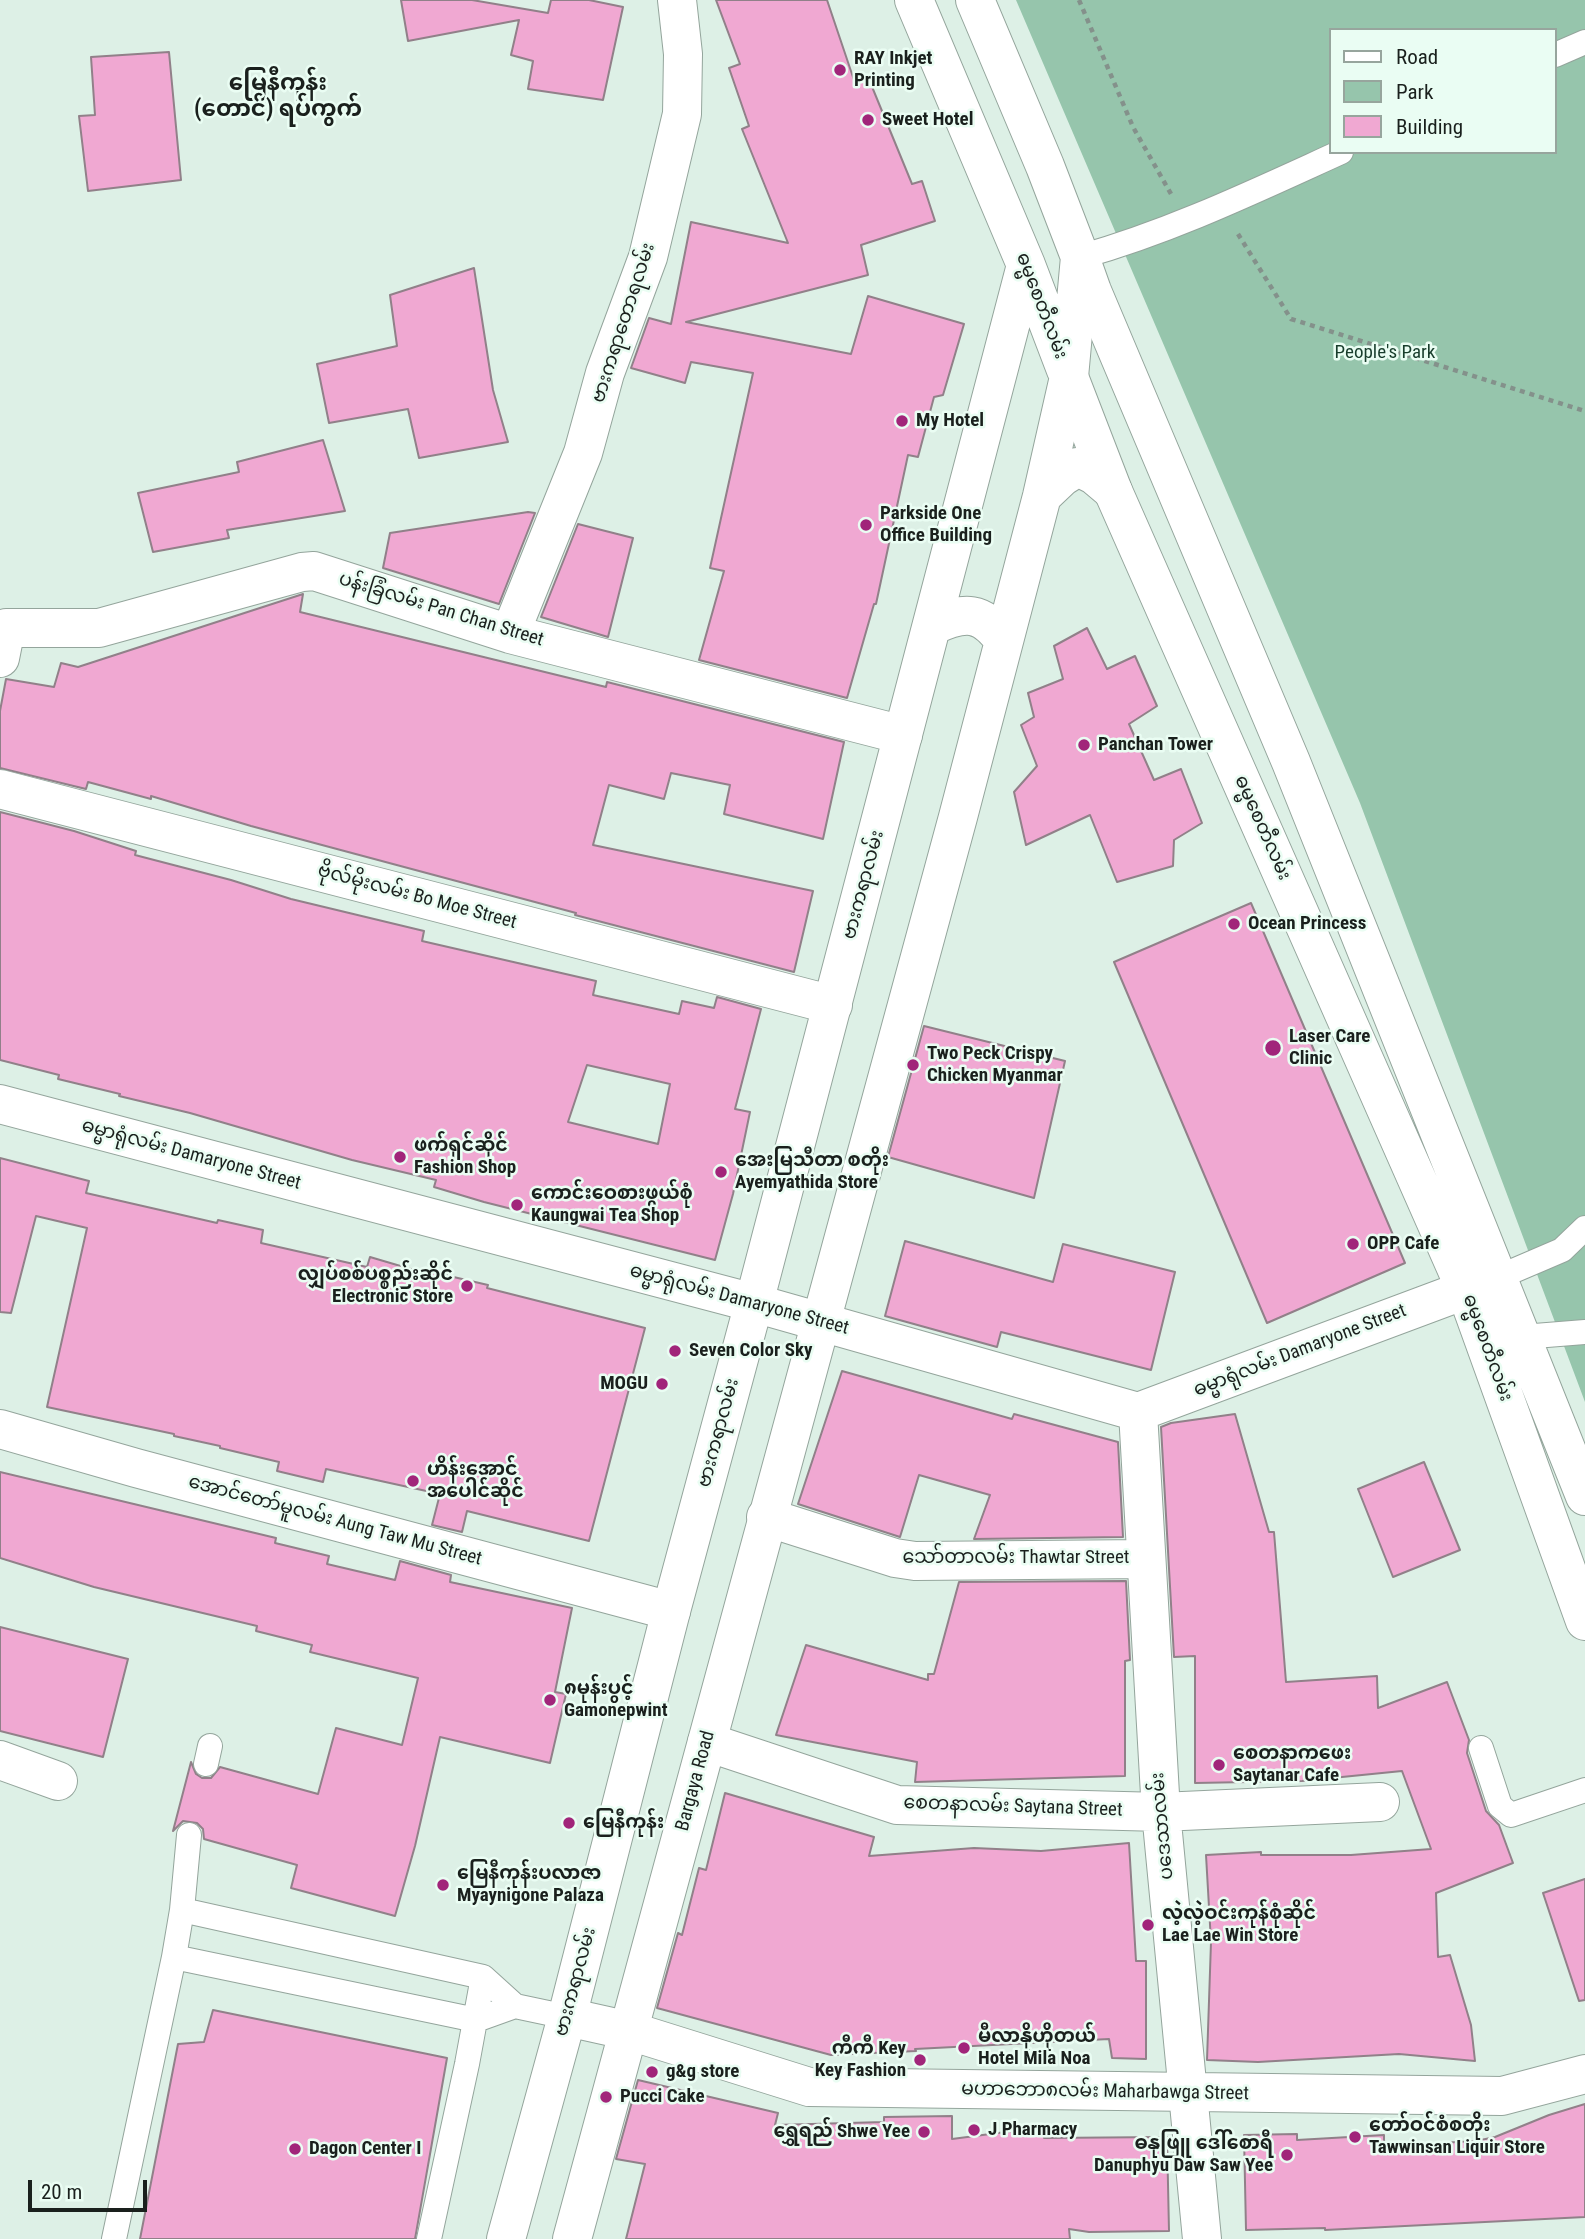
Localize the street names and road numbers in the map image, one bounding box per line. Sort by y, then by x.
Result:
street label: ဗားကရာတောရလမ်း [587,240,661,406]
street label: ဓမ္မစေတီလမ်း [1010,249,1072,363]
street label: ပန်းခြံလမ်း Pan Chan Street [336,568,546,652]
street label: ဓမ္မစေတီလမ်း [1229,772,1295,884]
street label: ဗားကရာလမ်း [838,828,890,942]
street label: ဗိုလ်မိုးလမ်း Bo Moe Street [315,859,519,935]
street label: ဓမ္မာရုံလမ်း Damaryone Street [79,1115,303,1195]
street label: ဓမ္မာရုံလမ်း Damaryone Street [627,1260,851,1340]
street label: ဓမ္မစေတီလမ်း [1457,1291,1517,1405]
street label: ဓမ္မာရုံလမ်း Damaryone Street [1190,1300,1410,1402]
street label: ဗားကရာလမ်း [693,1376,745,1490]
street label: အောင်တော်မူလမ်း Aung Taw Mu Street [186,1471,484,1571]
street label: သော်တာလမ်း Thawtar Street [903,1547,1129,1569]
street label: Bargaya Road [672,1728,720,1834]
street label: ပဒေသာလမ်း [1147,1771,1179,1881]
street label: စေတနာလမ်း Saytana Street [903,1792,1123,1822]
street label: ဗားကရာလမ်း [550,1925,602,2039]
street label: မဟာဘော၈လမ်း Maharbawga Street [961,2078,1249,2106]

